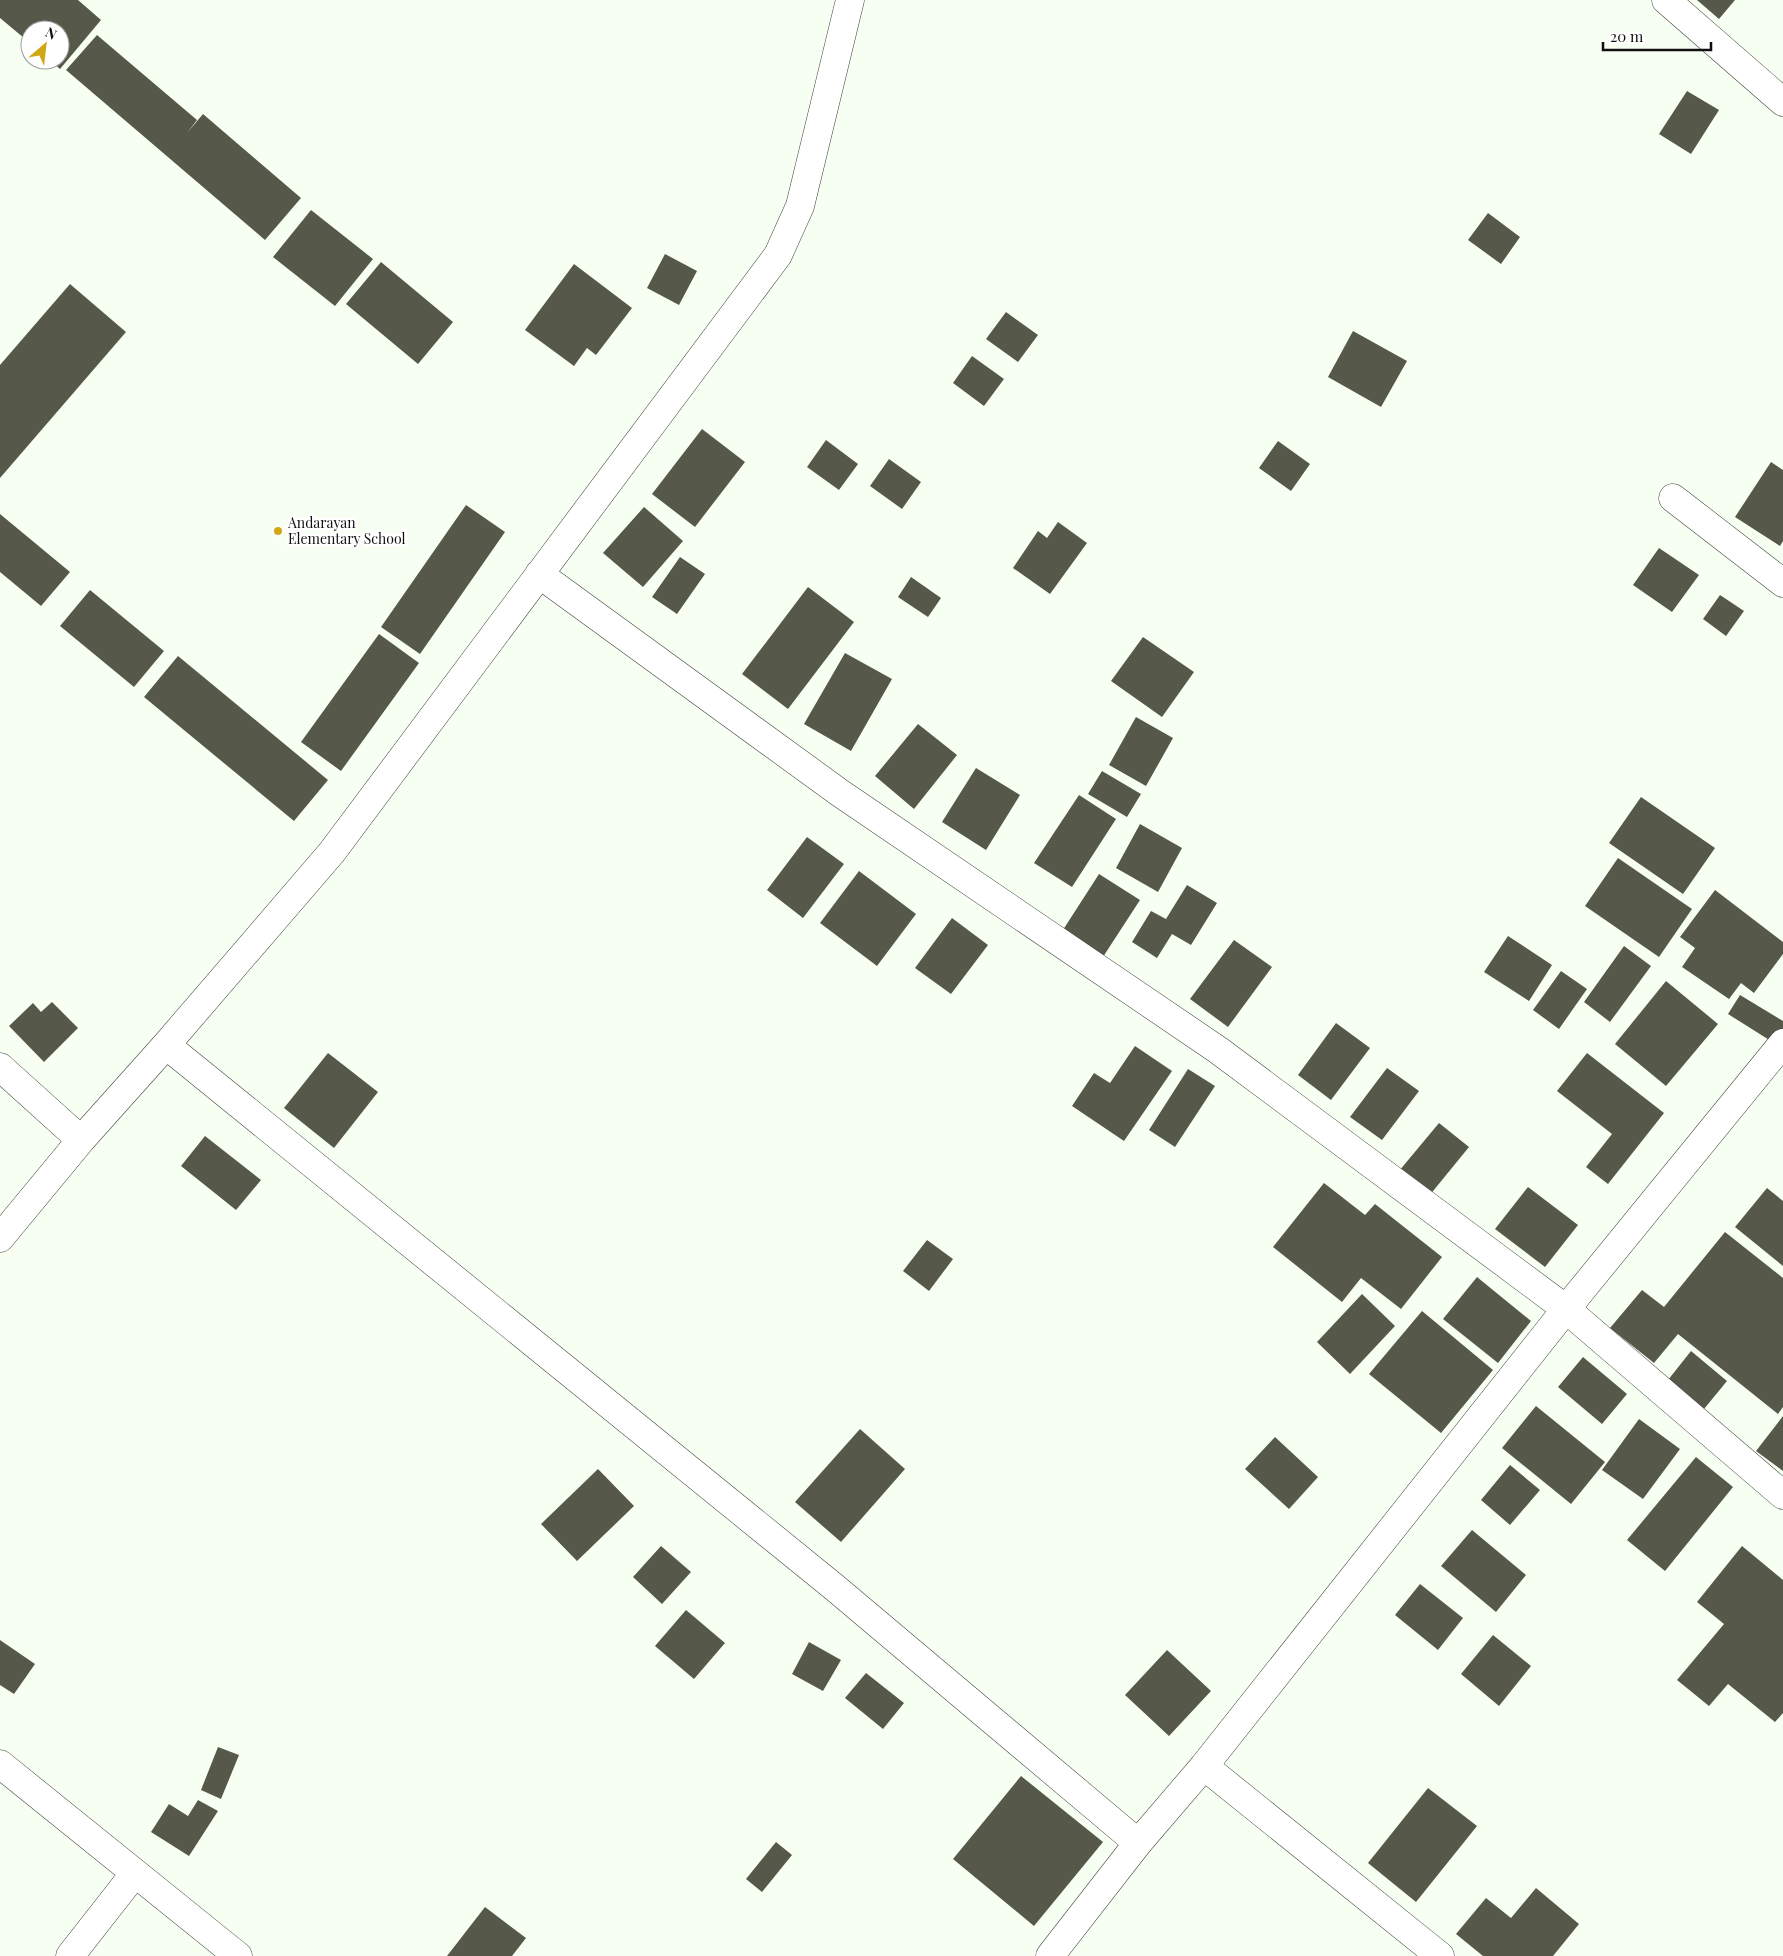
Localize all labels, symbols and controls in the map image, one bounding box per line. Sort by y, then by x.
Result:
north arrow [20,20,70,70]
scale bar [1603,20,1710,52]
text: N [42,22,60,44]
text: 20 m [1610,26,1644,46]
place label: Andarayan Elementary School [287,513,406,548]
marker: Andarayan Elementary School [272,525,284,537]

